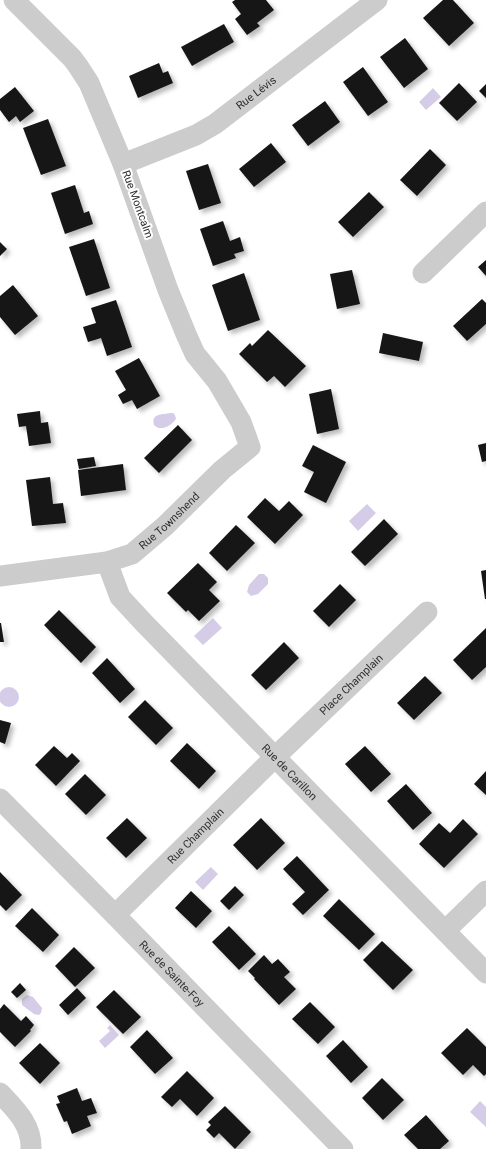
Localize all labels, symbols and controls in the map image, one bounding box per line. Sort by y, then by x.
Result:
street label: Rue Lévis [234,74,279,112]
street label: Rue Montcalm [119,169,156,240]
street label: Rue Townshend [136,490,202,552]
street label: Place Champlain [317,652,386,718]
street label: Rue de Carillon [259,741,320,803]
street label: Rue Champlain [165,805,227,867]
street label: Rue de Sainte-Foy [136,938,207,1010]

